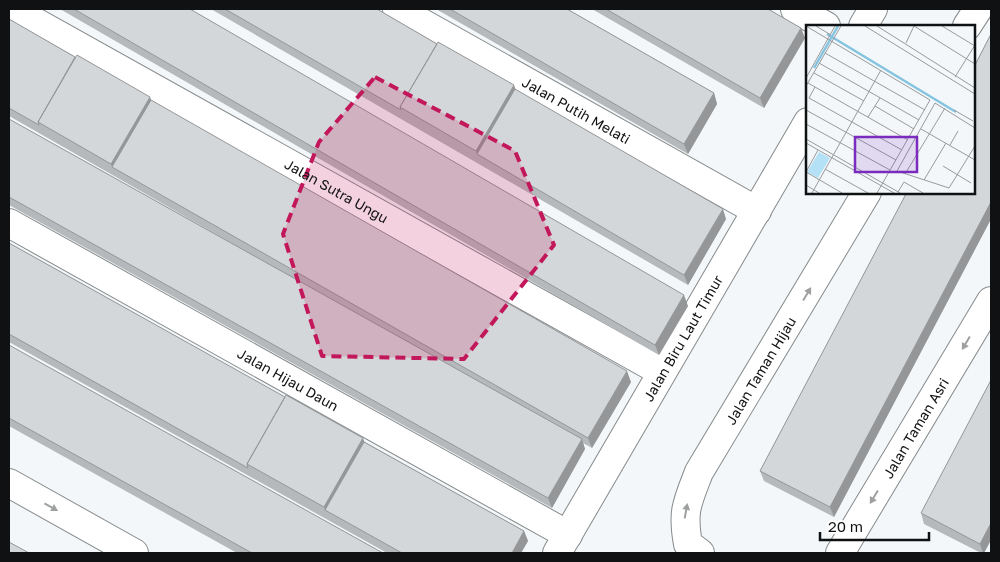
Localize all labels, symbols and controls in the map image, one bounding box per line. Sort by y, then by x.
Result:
inset map [806,25,975,194]
street label: Jalan Putih Melati [520,73,634,147]
street label: Jalan Sutra Ungu [282,155,392,226]
street label: Jalan Biru Laut Timur [639,271,726,404]
one-way arrow [802,287,811,300]
street label: Jalan Taman Hijau [721,313,799,427]
one-way arrow [962,336,971,349]
street label: Jalan Hijau Daun [235,344,342,414]
street label: Jalan Taman Asri [878,375,952,481]
one-way arrow [869,491,878,504]
one-way arrow [44,503,59,511]
one-way arrow [682,503,690,519]
scale bar [820,510,929,542]
text: 20 m [828,517,863,535]

